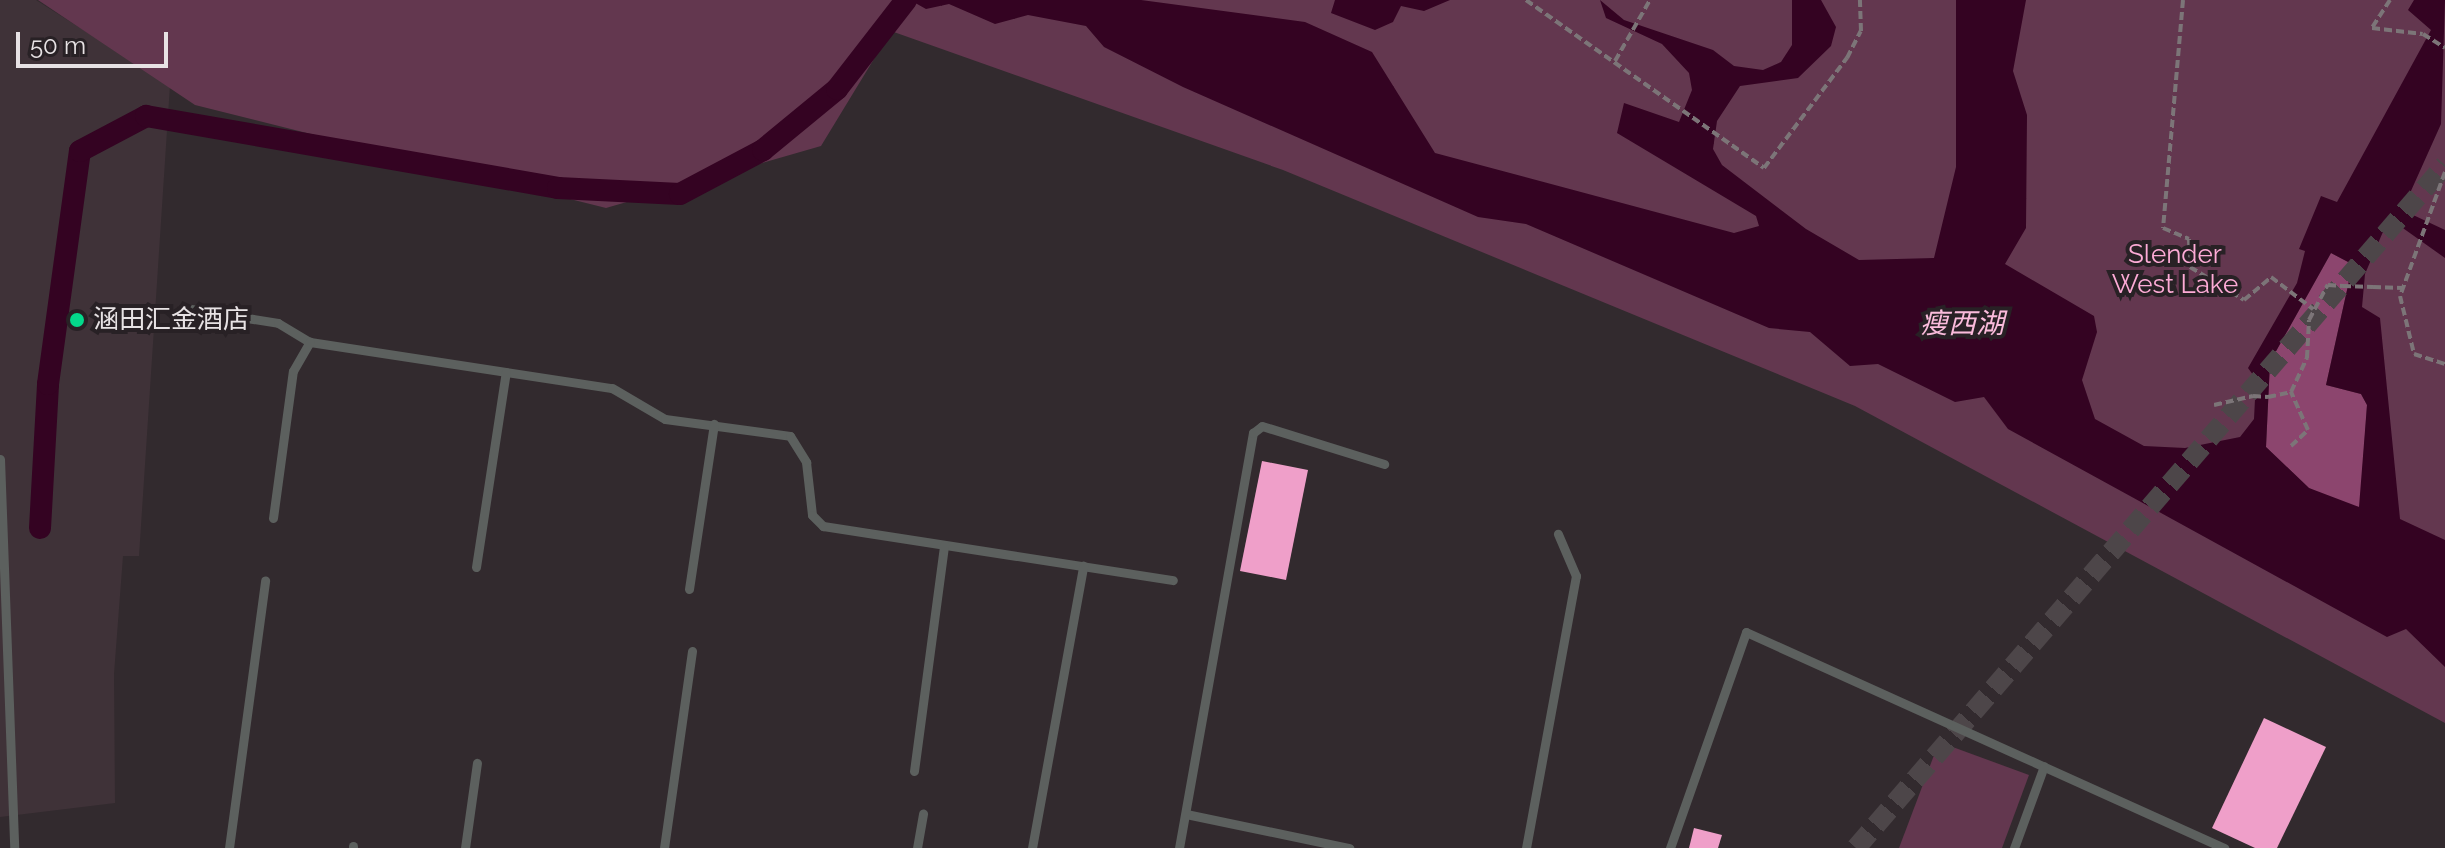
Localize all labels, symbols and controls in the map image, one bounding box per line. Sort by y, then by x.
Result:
scale bar [20,16,172,66]
text: 50 m [30,31,86,60]
park label: Slender West Lake [2112,239,2238,300]
place label: 涵田汇金酒店 [93,304,249,336]
water label: 瘦西湖 [1920,307,2004,341]
marker: 涵田汇金酒店 [68,311,86,329]

